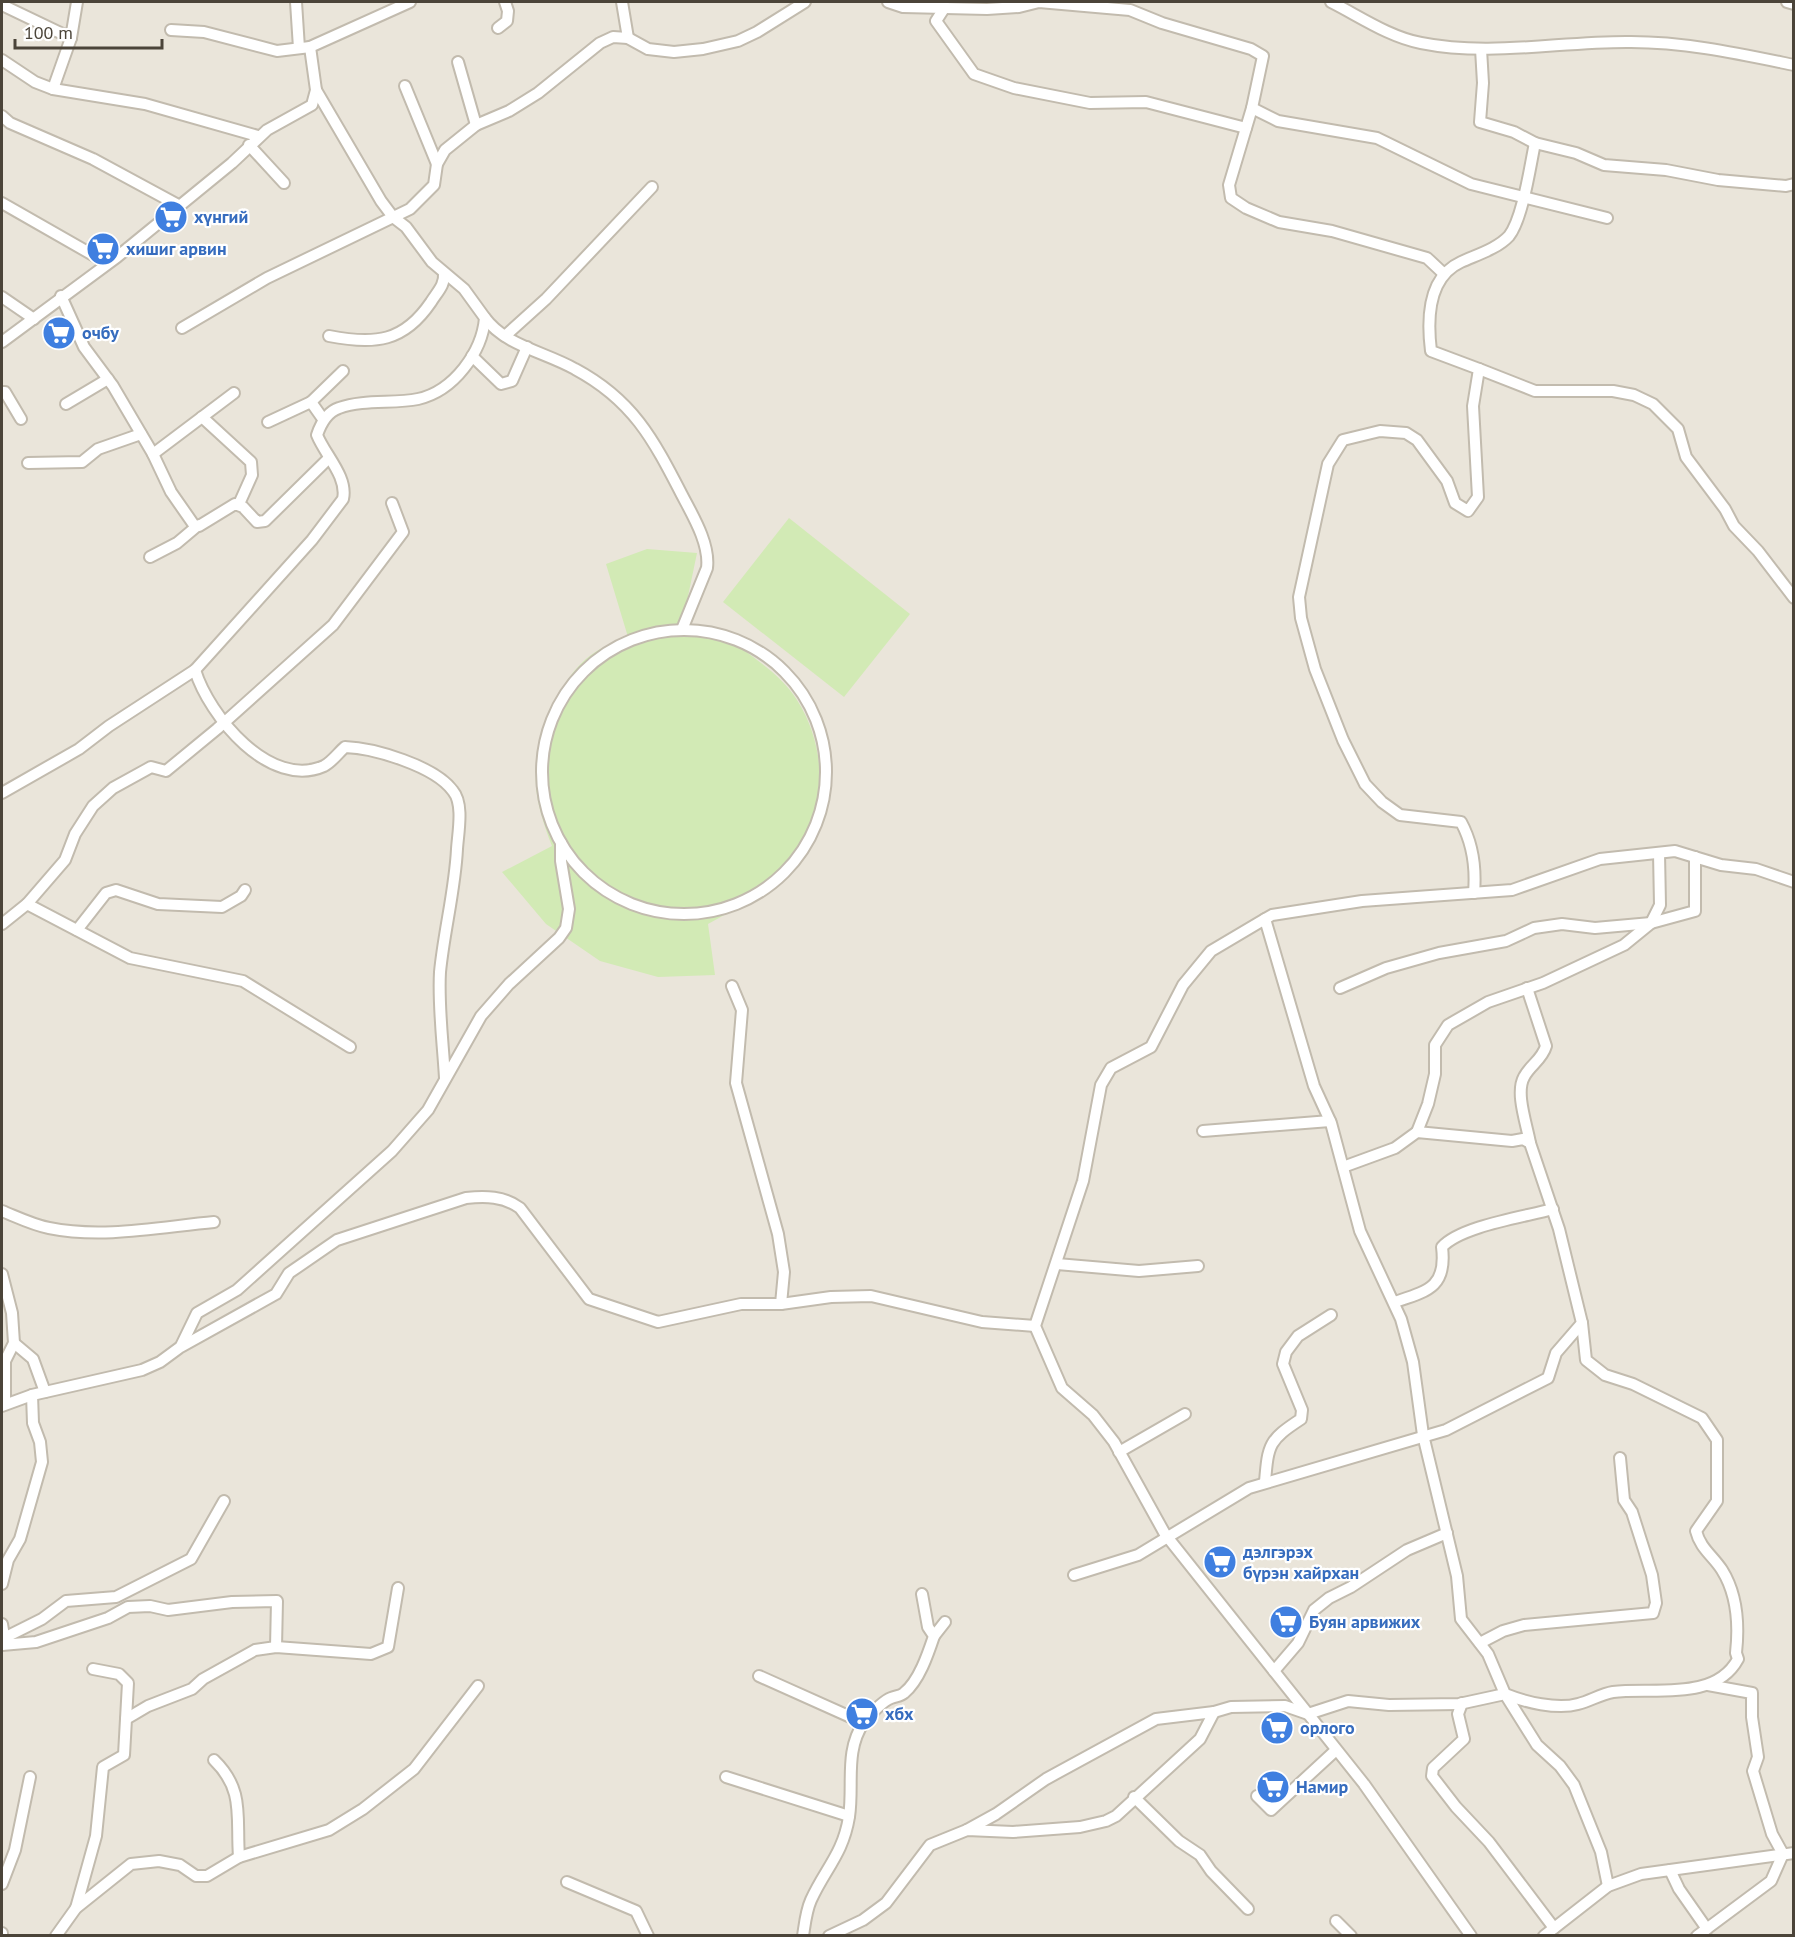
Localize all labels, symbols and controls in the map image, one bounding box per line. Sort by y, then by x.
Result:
scale bar [15,12,162,50]
text: 100 m [24,21,73,44]
supermarket icon: хүнгий [153,199,189,235]
place label: хүнгий [194,205,248,228]
supermarket icon: хишиг арвин [85,231,121,267]
place label: хишиг арвин [126,237,227,260]
supermarket icon: очбу [41,315,77,351]
place label: очбу [82,321,119,344]
place label: дэлгэрэх бүрэн хайрхан [1242,1540,1359,1584]
supermarket icon: дэлгэрэх бүрэн хайрхан [1202,1544,1238,1580]
supermarket icon: Буян арвижих [1268,1604,1304,1640]
place label: Буян арвижих [1309,1610,1421,1633]
supermarket icon: хбх [844,1696,880,1732]
place label: хбх [885,1702,914,1725]
supermarket icon: орлого [1259,1710,1295,1746]
place label: орлого [1300,1716,1355,1739]
supermarket icon: Намир [1255,1769,1291,1805]
place label: Намир [1296,1775,1348,1798]

